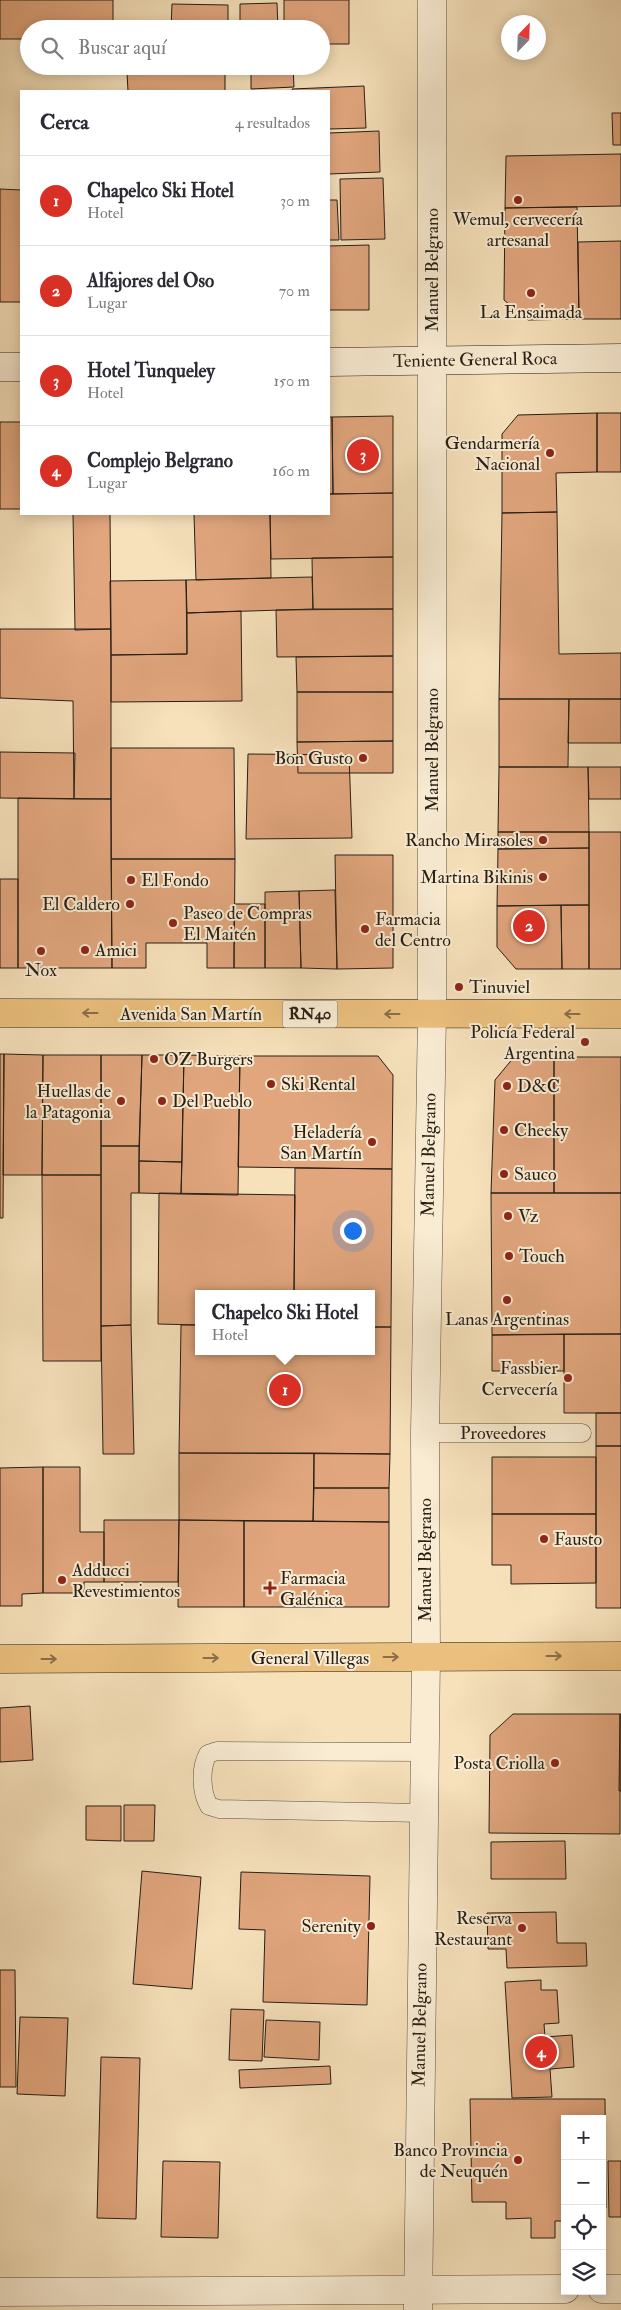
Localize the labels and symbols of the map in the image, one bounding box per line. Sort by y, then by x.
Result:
north arrow [501,15,546,60]
marker: Wemul, cervecería artesanal [512,194,524,206]
street label: Manuel Belgrano [421,208,444,332]
place label: Wemul, cervecería artesanal [452,208,584,252]
marker: La Ensaimada [525,287,537,299]
place label: La Ensaimada [480,301,583,324]
street label: Teniente General Roca [393,347,558,373]
place label: Gendarmería Nacional [445,432,541,476]
pin: 3 [347,436,379,474]
marker: Gendarmería Nacional [544,447,556,459]
street label: Manuel Belgrano [421,688,444,812]
place label: Bon Gusto [274,747,353,770]
marker: Bon Gusto [357,752,369,764]
place label: Rancho Mirasoles [405,829,533,852]
marker: Rancho Mirasoles [537,834,549,846]
place label: Martina Bikinis [420,866,533,889]
place label: El Fondo [141,869,209,892]
marker: Martina Bikinis [537,871,549,883]
marker: El Fondo [125,874,137,886]
place label: El Caldero [42,893,120,916]
marker: El Caldero [124,898,136,910]
place label: Paseo de Compras El Maitén [183,902,312,946]
pin: 2 [513,907,545,945]
place label: Farmacia del Centro [375,908,451,952]
marker: Paseo de Compras El Maitén [167,917,179,929]
marker: Farmacia del Centro [359,923,371,935]
place label: Amici [94,939,137,962]
marker: Amici [79,944,91,956]
marker: Nox [35,945,47,957]
place label: Nox [25,959,57,982]
place label: Tinuviel [469,976,530,999]
marker: Tinuviel [453,981,465,993]
road number: RN40 [282,1001,338,1028]
street label: Avenida San Martín [119,1003,262,1026]
one-way arrow [82,1008,98,1018]
one-way arrow [385,1009,401,1019]
one-way arrow [565,1009,581,1019]
place label: Policía Federal Argentina [470,1021,576,1065]
marker: Policía Federal Argentina [579,1036,591,1048]
place label: OZ Burgers [164,1048,253,1071]
marker: OZ Burgers [148,1053,160,1065]
place label: Ski Rental [281,1073,356,1096]
place label: D&C [517,1075,560,1098]
marker: Ski Rental [265,1078,277,1090]
place label: Huellas de la Patagonia [25,1080,112,1124]
marker: D&C [501,1080,513,1092]
place label: Del Pueblo [172,1090,252,1113]
street label: Manuel Belgrano [416,1093,442,1217]
marker: Huellas de la Patagonia [115,1095,127,1107]
marker: Del Pueblo [156,1095,168,1107]
place label: Cheeky [514,1119,569,1142]
place label: Heladería San Martín [280,1121,363,1165]
marker: Cheeky [498,1124,510,1136]
marker: Heladería San Martín [366,1136,378,1148]
place label: Sauco [514,1163,557,1186]
marker: Sauco [498,1168,510,1180]
place label: Vz [518,1205,539,1228]
marker: Vz [502,1210,514,1222]
your location [340,1218,366,1244]
place label: Touch [519,1245,565,1268]
marker: Touch [503,1250,515,1262]
marker: Lanas Argentinas [501,1294,513,1306]
place label: Lanas Argentinas [445,1308,569,1331]
place label: Fassbier Cervecería [482,1357,559,1401]
pin: 1 [269,1371,301,1409]
marker: Fassbier Cervecería [562,1372,574,1384]
street label: Proveedores [460,1422,546,1445]
street label: Manuel Belgrano [414,1498,437,1622]
place label: Fausto [554,1528,602,1551]
marker: Fausto [538,1533,550,1545]
place label: Adducci Revestimientos [71,1559,180,1603]
place label: Farmacia Galénica [280,1567,346,1611]
marker: Adducci Revestimientos [56,1574,68,1586]
marker: Farmacia Galénica [264,1582,276,1594]
street label: General Villegas [251,1647,369,1670]
one-way arrow [545,1651,561,1661]
one-way arrow [382,1652,399,1662]
one-way arrow [202,1653,219,1663]
one-way arrow [40,1654,56,1664]
place label: Posta Criolla [454,1752,546,1775]
marker: Posta Criolla [549,1757,561,1769]
place label: Reserva Restaurant [434,1907,513,1951]
place label: Serenity [302,1915,362,1938]
marker: Serenity [365,1920,377,1932]
marker: Reserva Restaurant [516,1922,528,1934]
street label: Manuel Belgrano [407,1963,433,2087]
pin: 4 [525,2033,557,2071]
place label: Banco Provincia de Neuquén [393,2139,509,2183]
marker: Banco Provincia de Neuquén [512,2154,524,2166]

